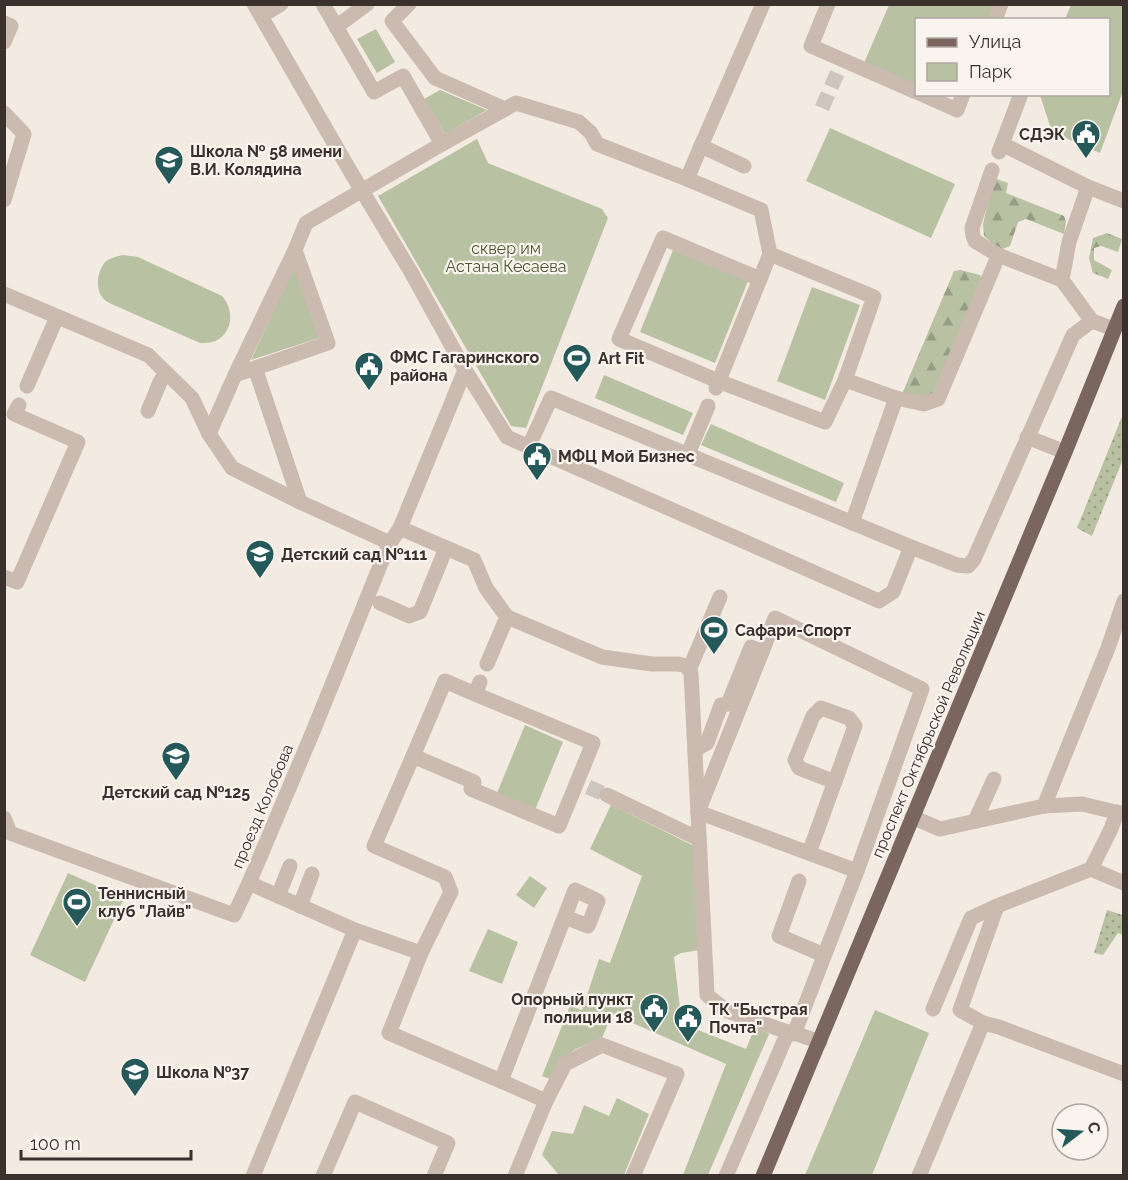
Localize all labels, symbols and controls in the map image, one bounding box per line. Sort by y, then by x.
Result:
legend [915,18,1110,96]
text: Улица [969,31,1021,52]
text: Парк [969,61,1012,82]
public building icon: СДЭК [1070,118,1102,160]
place label: СДЭК [1019,125,1065,144]
place label: Школа № 58 имени В.И. Колядина [190,142,342,179]
school or university icon: Школа № 58 имени В.И. Колядина [153,144,185,186]
park label: сквер им Астана Кесаева [445,239,567,276]
sports icon: Art Fit [561,342,593,384]
place label: ФМС Гагаринского района [390,348,539,385]
place label: Art Fit [598,349,644,368]
public building icon: ФМС Гагаринского района [353,350,385,392]
public building icon: МФЦ Мой Бизнес [521,440,553,482]
place label: МФЦ Мой Бизнес [558,447,695,466]
school or university icon: Детский сад №111 [244,538,276,580]
place label: Детский сад №111 [281,545,427,564]
street label: проспект Октябрьской Революции [868,608,989,860]
sports icon: Сафари-Спорт [698,614,730,656]
place label: Сафари-Спорт [735,621,851,640]
school or university icon: Детский сад №125 [160,740,192,782]
street label: проезд Колобова [228,741,297,871]
place label: Детский сад №125 [102,783,250,802]
place label: Теннисный клуб "Лайв" [98,884,191,921]
sports icon: Теннисный клуб "Лайв" [61,886,93,928]
place label: Опорный пункт полиции 18 [511,990,633,1027]
public building icon: Опорный пункт полиции 18 [638,992,670,1034]
place label: ТК "Быстрая Почта" [709,1000,808,1037]
public building icon: ТК "Быстрая Почта" [672,1002,704,1044]
school or university icon: Школа №37 [119,1056,151,1098]
place label: Школа №37 [156,1063,249,1082]
north arrow [1050,1102,1110,1162]
text: С [1083,1120,1105,1136]
scale bar [21,1123,190,1161]
text: 100 m [30,1133,81,1154]

